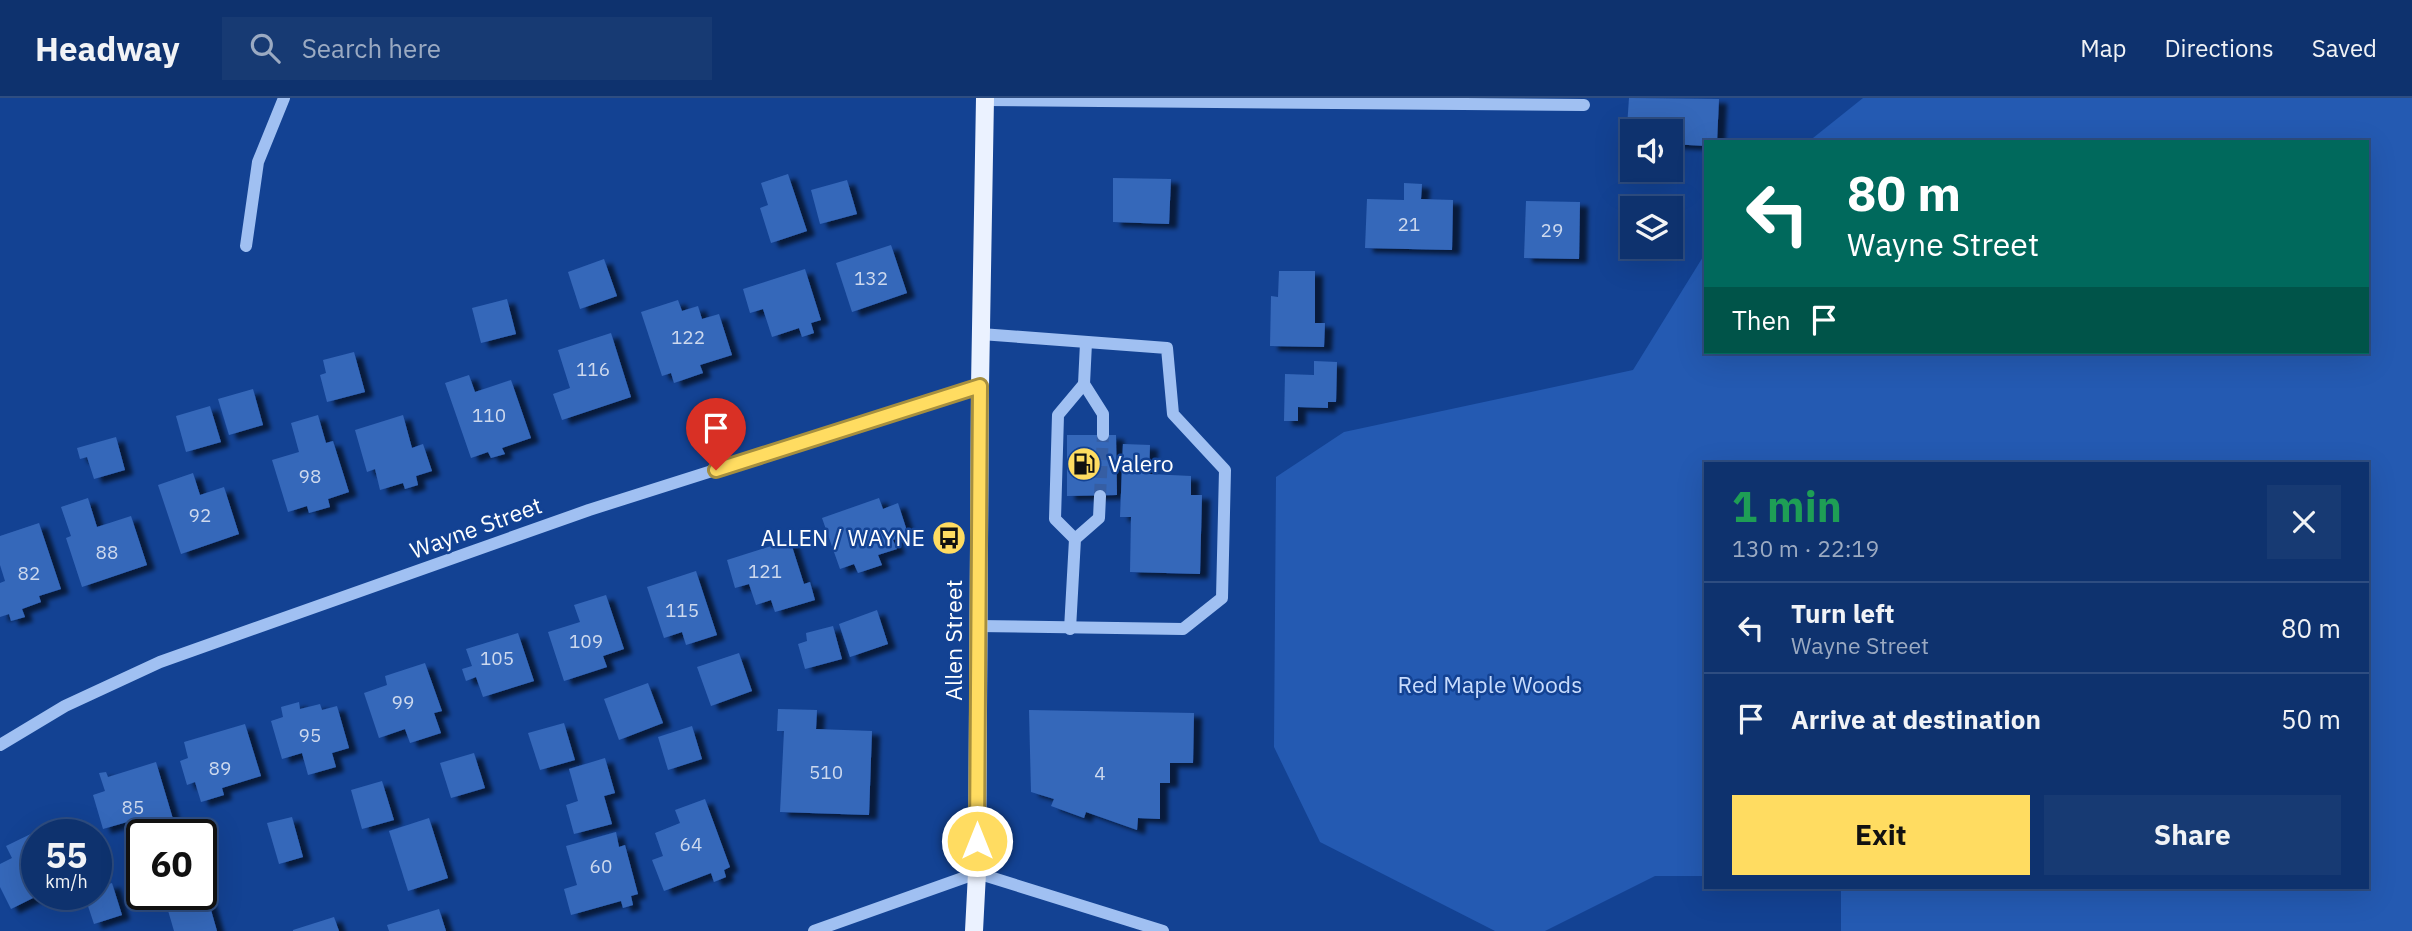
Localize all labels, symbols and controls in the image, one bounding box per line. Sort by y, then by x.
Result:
search box [222,17,712,80]
text: Headway [35,27,180,70]
icon: search [246,29,284,67]
text: Search here [302,31,441,65]
text: Map [2080,32,2126,64]
text: Directions [2164,32,2274,64]
text: Saved [2312,32,2377,64]
map controls [1620,119,1683,259]
button: sound [1620,119,1683,182]
text: 80 m [1847,161,1961,224]
icon: left [1732,168,1823,259]
button: layers [1620,196,1683,259]
house number: 21 [1398,212,1420,236]
house number: 29 [1541,218,1563,242]
text: Wayne Street [1847,223,2039,265]
house number: 132 [854,266,888,290]
icon: arrive [1805,301,1843,339]
text: Then [1732,303,1791,337]
house number: 122 [671,325,705,349]
house number: 116 [576,357,610,381]
pin [686,398,746,470]
house number: 110 [472,403,506,427]
icon: arrive [697,409,735,447]
fuel station icon: Valero [1065,445,1103,483]
place label: Valero [1108,448,1174,478]
house number: 98 [299,464,321,488]
text: 1 min [1732,479,1842,534]
button: close [2267,485,2341,559]
street label: Wayne Street [406,489,546,565]
house number: 92 [189,503,211,527]
bus stop icon: ALLEN / WAYNE [930,519,968,557]
place label: ALLEN / WAYNE [761,522,925,552]
text: 130 m · 22:19 [1732,533,1879,563]
house number: 88 [96,540,118,564]
house number: 121 [748,559,782,583]
house number: 82 [18,561,40,585]
street label: Allen Street [938,579,968,701]
text: Turn left [1791,596,1894,630]
house number: 115 [665,598,699,622]
icon: left [1732,609,1770,647]
text: 80 m [2281,611,2341,645]
house number: 109 [569,629,603,653]
text: Wayne Street [1791,630,1929,660]
house number: 105 [480,646,514,670]
park label: Red Maple Woods [1398,669,1582,699]
house number: 99 [392,690,414,714]
icon: arrive [1732,700,1770,738]
text: Arrive at destination [1791,702,2041,736]
text: 50 m [2281,702,2341,736]
house number: 95 [299,723,321,747]
house number: 89 [209,756,231,780]
house number: 510 [809,760,843,784]
house number: 4 [1094,761,1106,785]
house number: 85 [122,795,144,819]
button: Exit [1732,795,2030,875]
button: Share [2044,795,2341,875]
position arrow [940,804,1014,878]
speed limit sign: 60 [126,819,217,910]
text: 55 [45,832,88,878]
house number: 64 [680,832,702,856]
house number: 60 [590,854,612,878]
text: km/h [45,870,88,893]

